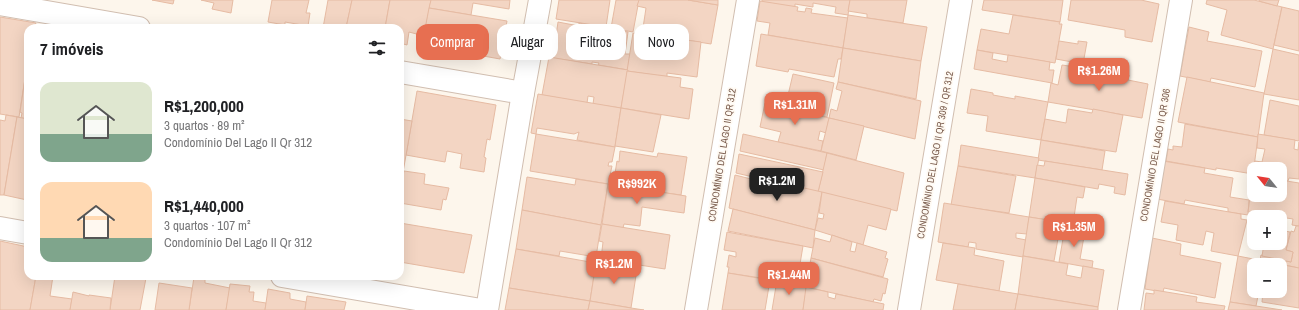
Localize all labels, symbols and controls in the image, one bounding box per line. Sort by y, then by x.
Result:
chip: Comprar [416,24,489,60]
chip: Alugar [497,24,558,60]
chip: Filtros [566,24,626,60]
chip: Novo [634,24,689,60]
text: 7 imóveis [40,37,104,60]
icon: filters [366,37,388,59]
pin: R$1.26M [1062,58,1136,92]
text: R$1.26M [1077,62,1121,79]
street label: CONDOMÍNIO DEL LAGO II QR 309 / QR 312 [914,70,956,240]
street label: CONDOMÍNIO DEL LAGO II QR 312 [705,87,739,222]
street label: CONDOMÍNIO DEL LAGO II QR 306 [1137,87,1173,222]
pin: R$1.31M [758,92,832,126]
text: R$1,200,000 [164,94,244,117]
text: R$1.31M [773,96,817,113]
icon: home [72,98,120,146]
text: 3 quartos · 89 m² [164,117,245,134]
text: Condomínio Del Lago II Qr 312 [164,134,312,151]
north arrow [1247,162,1287,202]
map controls [1247,162,1287,298]
pin: R$1.2M [744,168,810,202]
pin: R$992K [604,171,670,205]
text: R$1.2M [758,172,796,189]
text: R$992K [617,175,657,192]
text: R$1,440,000 [164,194,244,217]
icon: home [72,198,120,246]
button: + [1247,210,1287,250]
pin: R$1.35M [1037,214,1111,248]
text: 3 quartos · 107 m² [164,217,251,234]
text: R$1.35M [1052,218,1096,235]
text: Condomínio Del Lago II Qr 312 [164,234,312,251]
pin: R$1.2M [581,251,647,285]
text: R$1.2M [595,255,633,272]
button: − [1247,258,1287,298]
pin: R$1.44M [752,262,826,296]
text: R$1.44M [767,266,811,283]

